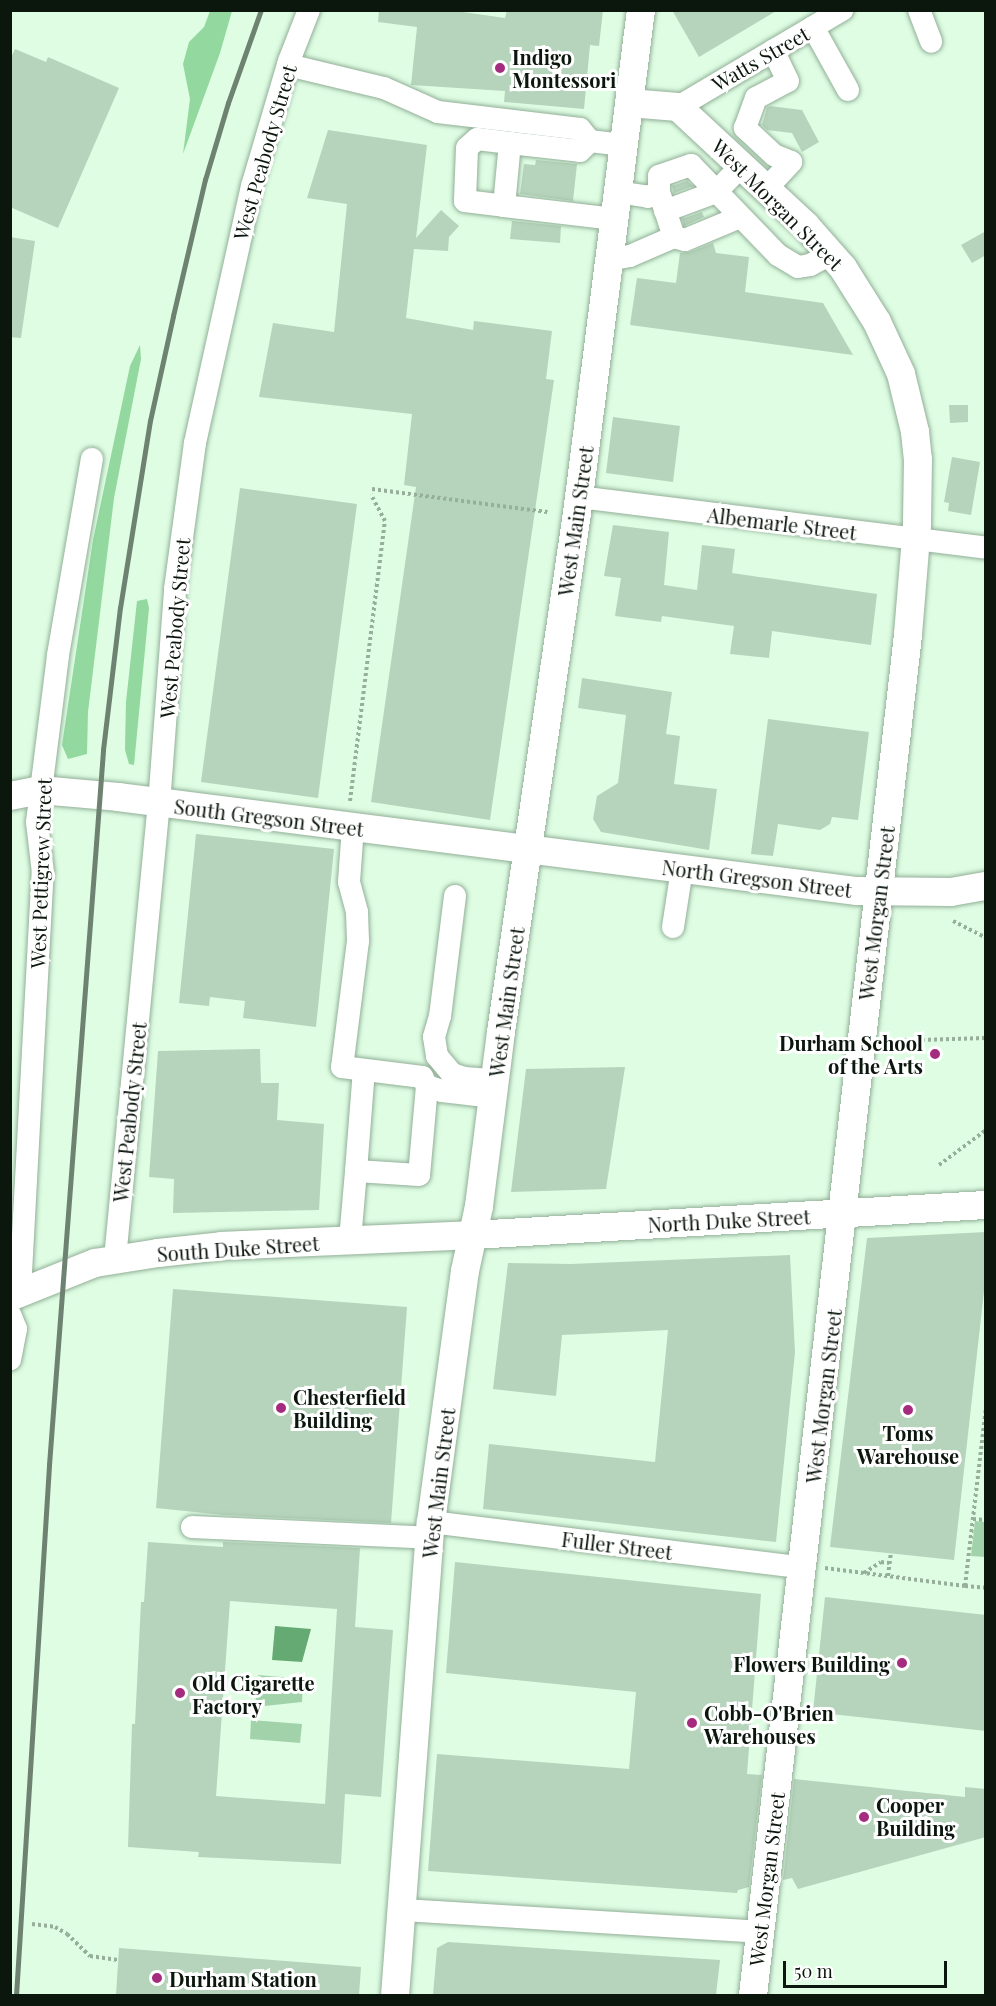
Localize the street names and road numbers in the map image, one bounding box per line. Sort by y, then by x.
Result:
street label: Watts Street [707,21,813,95]
street label: West Peabody Street [227,61,301,243]
street label: West Morgan Street [707,133,849,275]
street label: West Main Street [553,444,597,598]
street label: Albemarle Street [706,502,858,544]
street label: West Peabody Street [154,536,194,720]
street label: West Pettigrew Street [25,777,55,969]
street label: South Gregson Street [173,793,365,841]
street label: West Morgan Street [853,824,899,1002]
street label: North Gregson Street [661,854,853,902]
street label: West Main Street [484,925,528,1079]
street label: West Peabody Street [108,1020,150,1204]
street label: North Duke Street [647,1204,811,1236]
street label: South Duke Street [156,1230,320,1266]
street label: West Morgan Street [800,1307,846,1485]
street label: West Main Street [417,1406,459,1560]
street label: Fuller Street [560,1526,674,1564]
street label: West Morgan Street [743,1790,789,1968]

